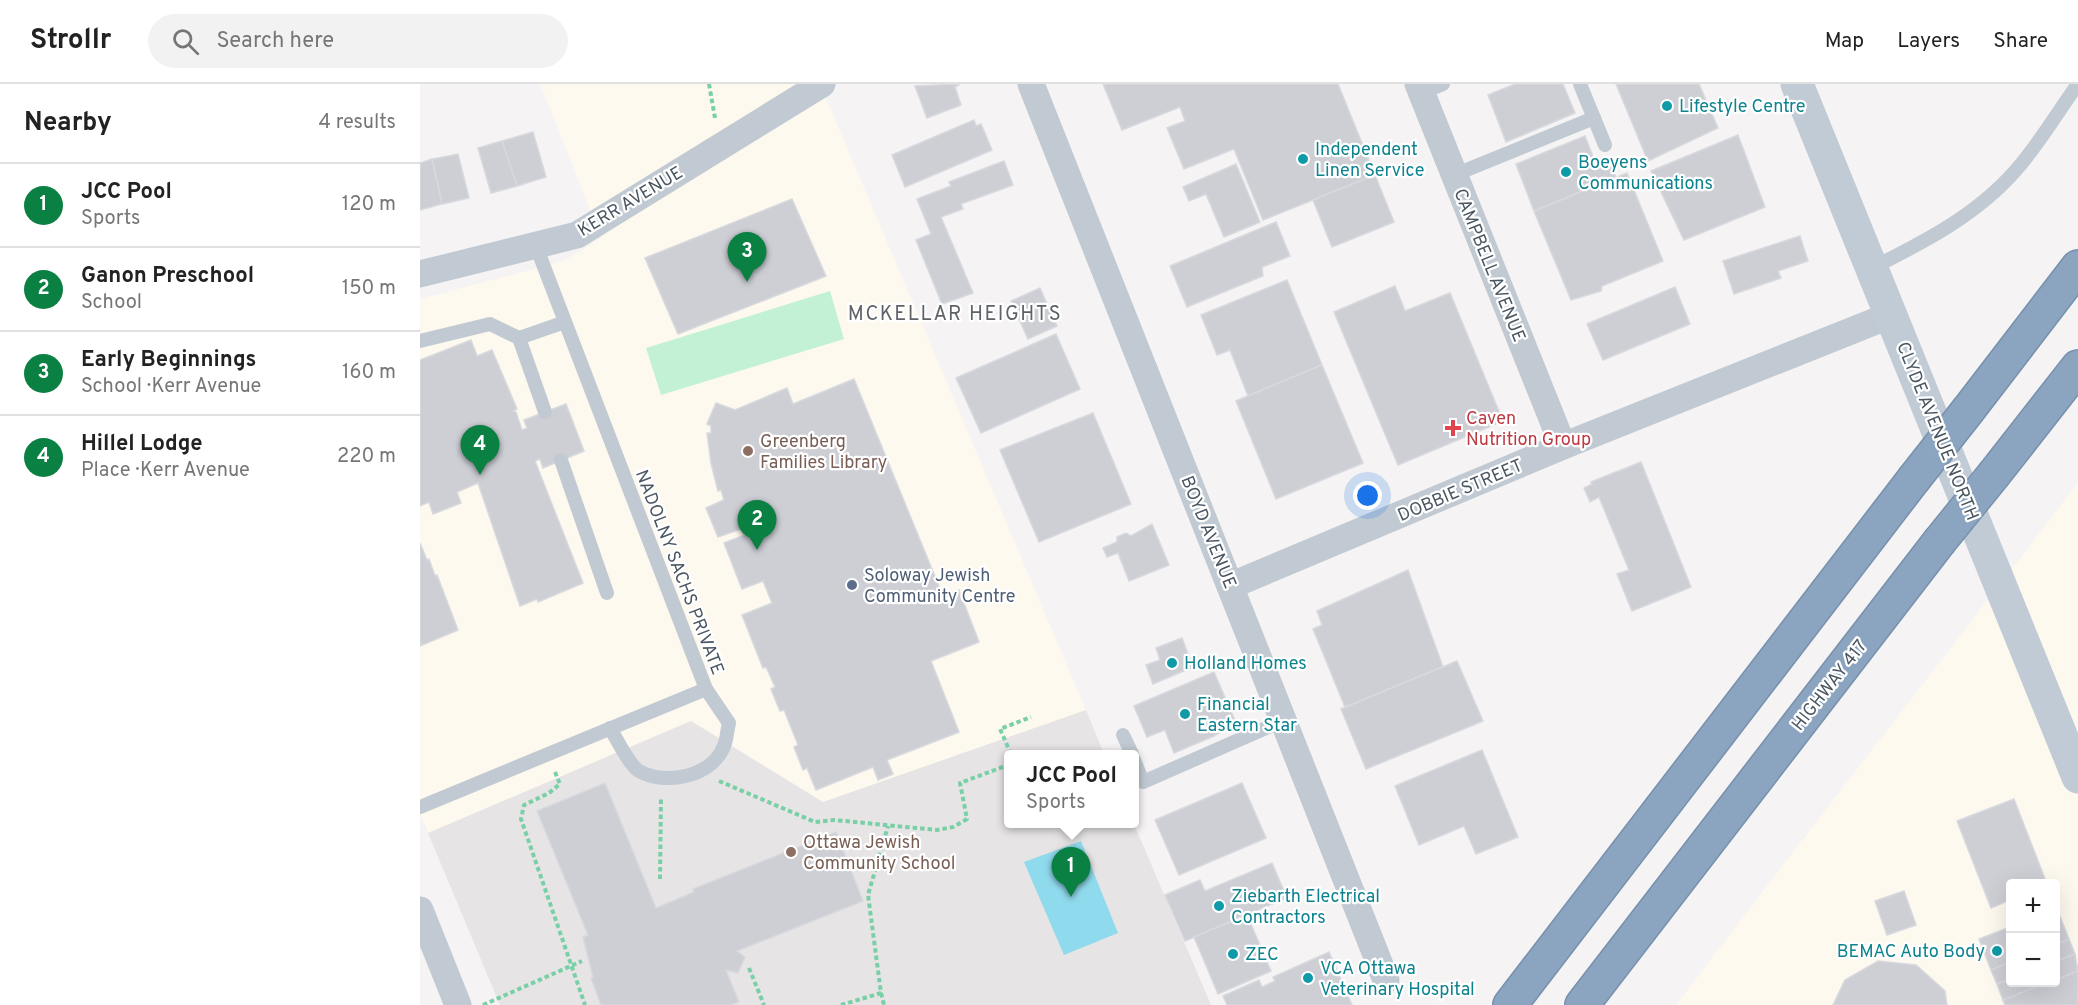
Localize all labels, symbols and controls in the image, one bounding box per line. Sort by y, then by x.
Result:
search box [148,14,568,68]
text: Strollr [30,23,112,59]
icon: search [169,25,202,58]
text: Search here [217,28,334,55]
text: Map [1825,28,1864,55]
text: Layers [1897,28,1960,55]
text: Share [1993,28,2048,55]
place label: Lifestyle Centre [1679,96,1805,119]
marker: Lifestyle Centre [1660,99,1674,113]
text: Nearby [24,107,112,140]
text: 4 results [319,110,396,136]
place label: Independent Linen Service [1315,139,1424,183]
marker: Independent Linen Service [1296,152,1310,166]
place label: Boeyens Communications [1578,152,1713,196]
street label: KERR AVENUE [574,162,688,243]
marker: Boeyens Communications [1559,165,1573,179]
text: JCC Pool [81,179,172,206]
street label: CAMPBELL AVENUE [1447,186,1530,346]
text: 1 [40,192,48,218]
text: 120 m [342,192,396,218]
text: Sports [81,206,141,232]
pin: 3 [728,232,766,282]
text: Ganon Preschool [81,263,254,290]
text: 2 [37,276,50,302]
text: 150 m [342,276,396,302]
text: School [81,290,142,316]
district label: MCKELLAR HEIGHTS [848,302,1062,328]
street label: CLYDE AVENUE NORTH [1890,339,1983,524]
text: Early Beginnings [81,347,256,374]
text: 3 [38,360,50,386]
text: 160 m [342,360,396,386]
text: School · Kerr Avenue [81,374,261,400]
place label: Caven Nutrition Group [1466,408,1591,452]
marker: Caven Nutrition Group [1444,419,1462,437]
pin: 4 [460,426,500,475]
text: Hillel Lodge [81,431,203,458]
place label: Greenberg Families Library [760,431,887,475]
text: 4 [37,444,50,470]
text: 220 m [337,444,396,470]
marker: Greenberg Families Library [741,444,755,458]
street label: DOBBIE STREET [1395,455,1527,528]
text: Place · Kerr Avenue [81,458,250,484]
street label: NADOLNY SACHS PRIVATE [629,467,728,678]
street label: BOYD AVENUE [1175,473,1241,592]
your location [1353,481,1382,510]
pin: 2 [738,500,776,550]
place label: Soloway Jewish Community Centre [864,565,1015,609]
marker: Soloway Jewish Community Centre [845,578,859,592]
street label: HIGHWAY 417 [1787,636,1873,736]
place label: Holland Homes [1184,653,1307,676]
marker: Holland Homes [1165,656,1179,670]
place label: Financial Eastern Star [1197,694,1297,738]
marker: Financial Eastern Star [1178,707,1192,721]
popup [1004,750,1139,828]
text: JCC Pool [1026,763,1117,790]
text: Sports [1026,790,1086,816]
place label: Ottawa Jewish Community School [803,832,956,876]
marker: Ottawa Jewish Community School [784,845,798,859]
pin: 1 [1052,848,1090,897]
map controls [2006,879,2060,987]
button: + [2006,879,2060,933]
place label: Ziebarth Electrical Contractors [1231,886,1380,930]
marker: Ziebarth Electrical Contractors [1212,899,1226,913]
button: − [2006,933,2060,987]
place label: BEMAC Auto Body [1837,941,1985,964]
place label: ZEC [1245,944,1279,967]
marker: BEMAC Auto Body [1990,944,2004,958]
marker: ZEC [1226,947,1240,961]
place label: VCA Ottawa Veterinary Hospital [1320,958,1475,1002]
marker: VCA Ottawa Veterinary Hospital [1301,971,1315,985]

